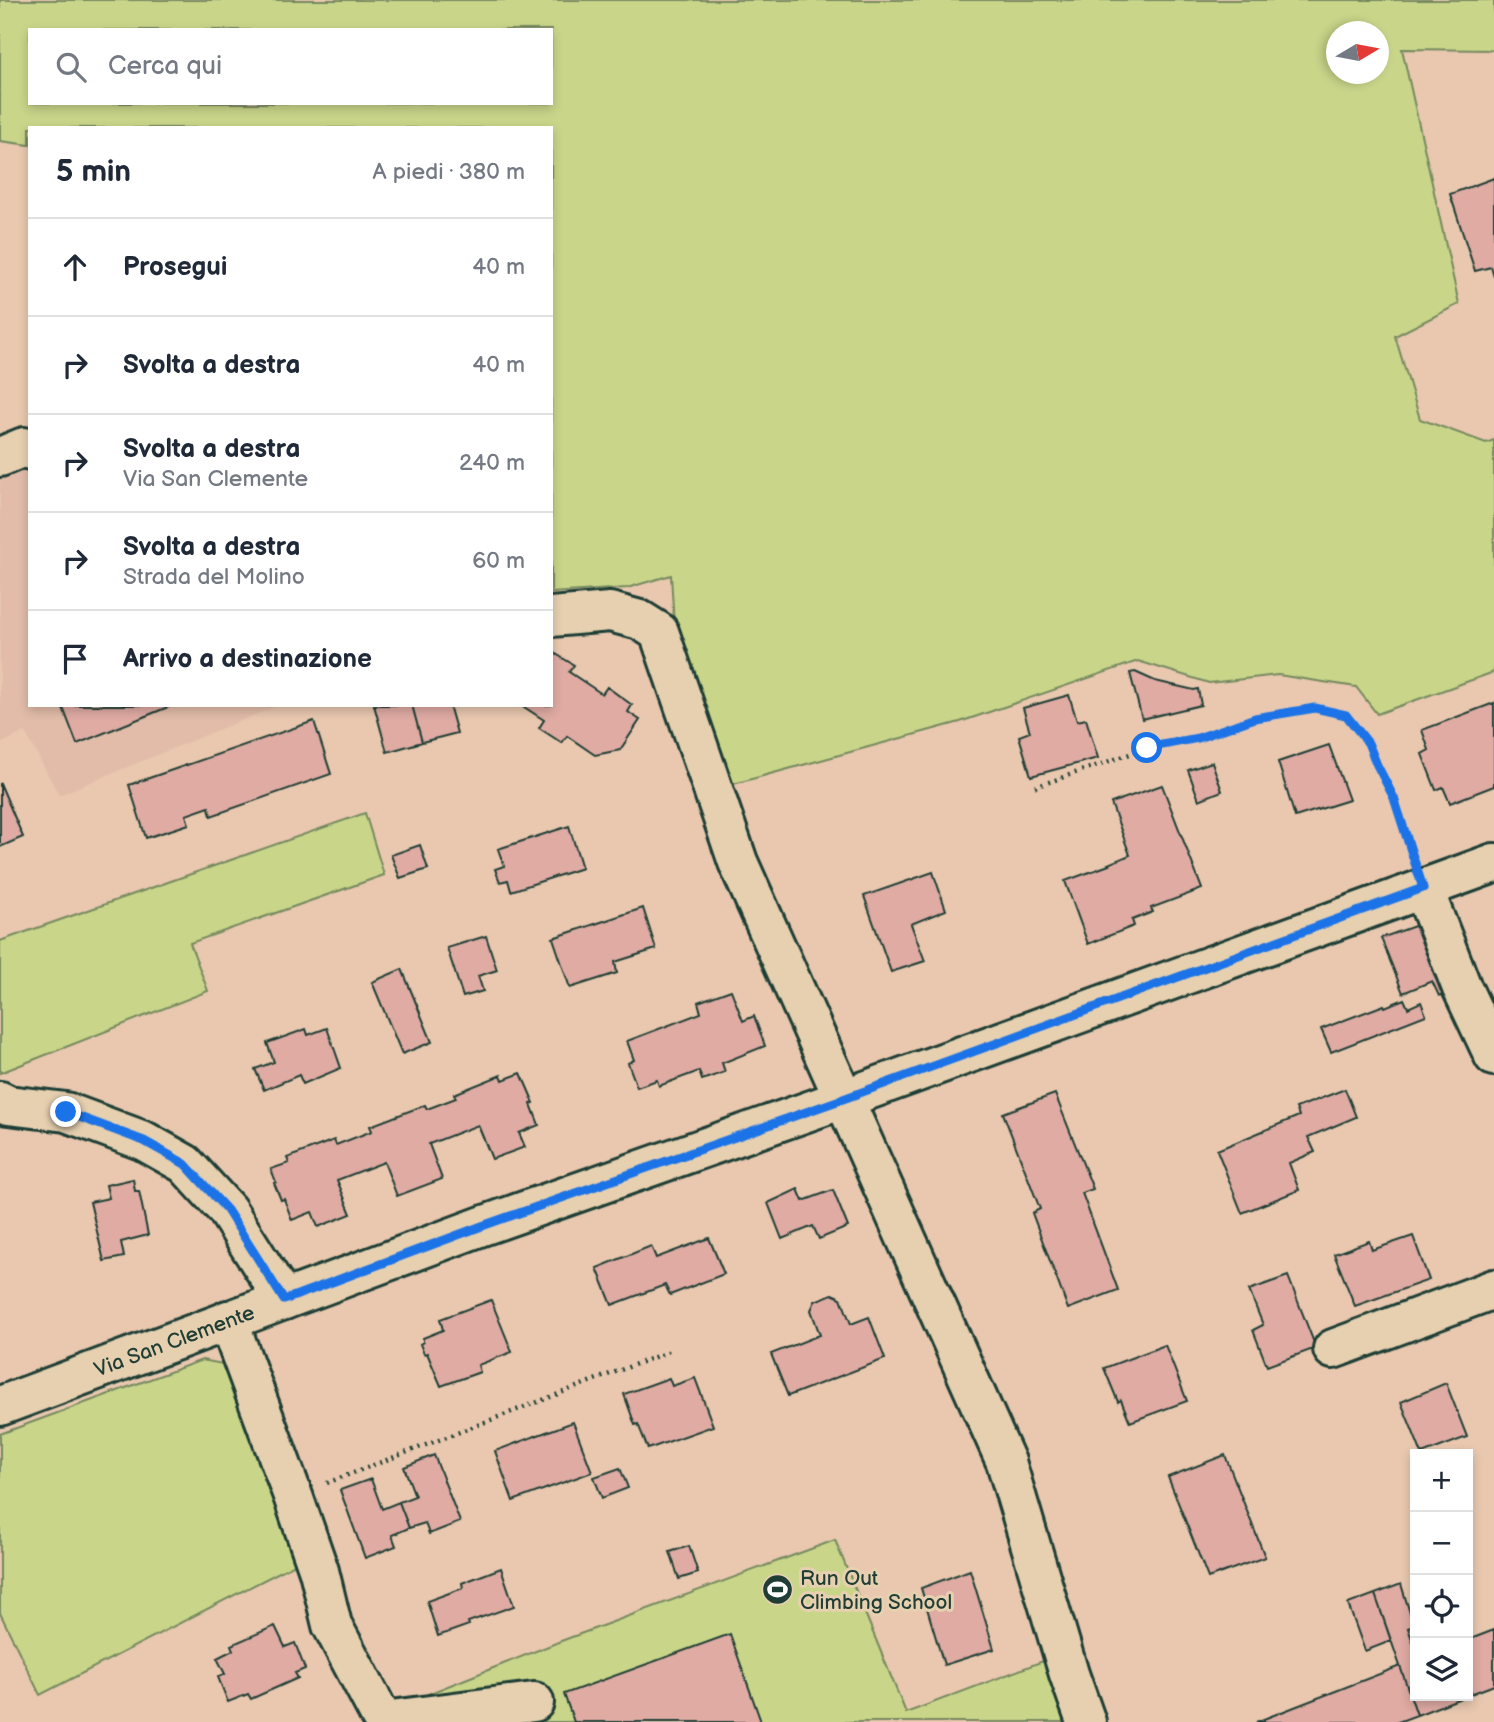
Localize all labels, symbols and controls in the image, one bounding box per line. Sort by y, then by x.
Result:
north arrow [1326,21,1389,84]
search box [28,28,553,105]
icon: search [52,48,90,86]
text: Cerca qui [108,51,222,82]
text: 5 min [56,154,131,190]
text: A piedi · 380 m [373,158,525,186]
icon: ahead [56,248,94,286]
text: Prosegui [123,252,227,283]
text: 40 m [472,253,525,281]
icon: right [56,346,94,384]
text: Svolta a destra [123,350,300,381]
text: 40 m [472,351,525,379]
text: Svolta a destra [123,434,300,465]
icon: right [56,444,94,482]
text: 240 m [459,449,525,477]
text: Via San Clemente [123,465,308,493]
text: Svolta a destra [123,532,300,563]
icon: right [56,542,94,580]
text: 60 m [472,547,525,575]
text: Strada del Molino [123,563,305,591]
icon: arrive [56,640,94,678]
text: Arrivo a destinazione [123,644,372,675]
route start [1131,732,1162,763]
route end [50,1096,81,1127]
street label: Via San Clemente [91,1300,258,1382]
map controls [1410,1449,1473,1701]
button: + [1410,1449,1473,1512]
button: − [1410,1512,1473,1575]
place label: Run Out Climbing School [800,1566,952,1615]
sports icon: Run Out Climbing School [760,1573,794,1607]
button: locate [1410,1575,1473,1638]
button: layers [1410,1638,1473,1701]

